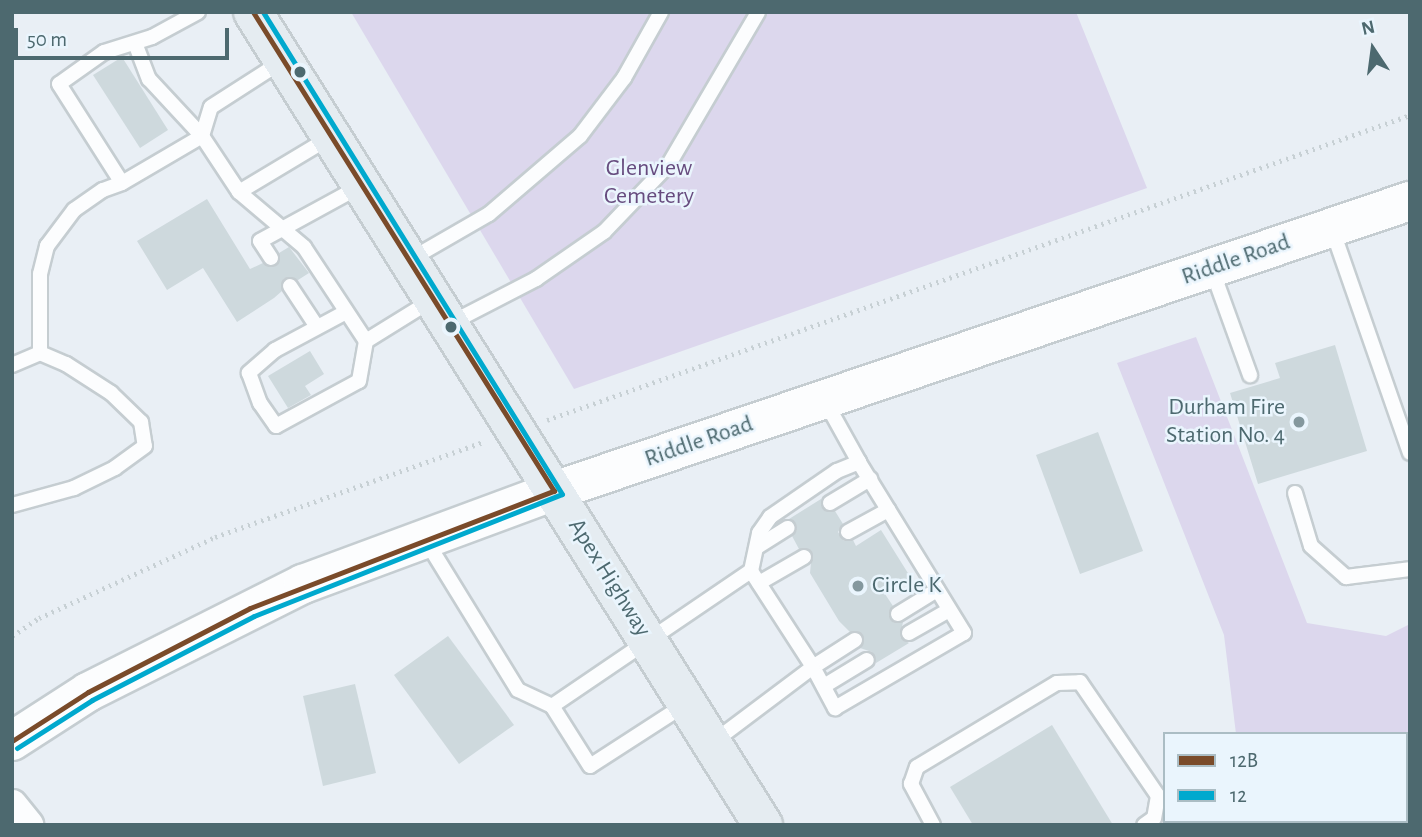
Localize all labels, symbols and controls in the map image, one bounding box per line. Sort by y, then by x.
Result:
scale bar [18,14,233,58]
north arrow [1338,14,1408,84]
text: N [1360,17,1377,39]
text: 50 m [27,29,67,50]
unlabelled marker [293,65,307,79]
park label: Glenview Cemetery [604,155,694,211]
street label: Riddle Road [1178,228,1294,292]
unlabelled marker [444,320,458,334]
place label: Durham Fire Station No. 4 [1166,394,1285,450]
street label: Riddle Road [641,410,757,474]
marker: Durham Fire Station No. 4 [1291,414,1307,430]
street label: Apex Highway [561,514,657,642]
place label: Circle K [872,572,941,600]
marker: Circle K [850,578,866,594]
legend [1163,732,1408,823]
text: 12B [1230,750,1258,771]
text: 12 [1230,785,1247,806]

